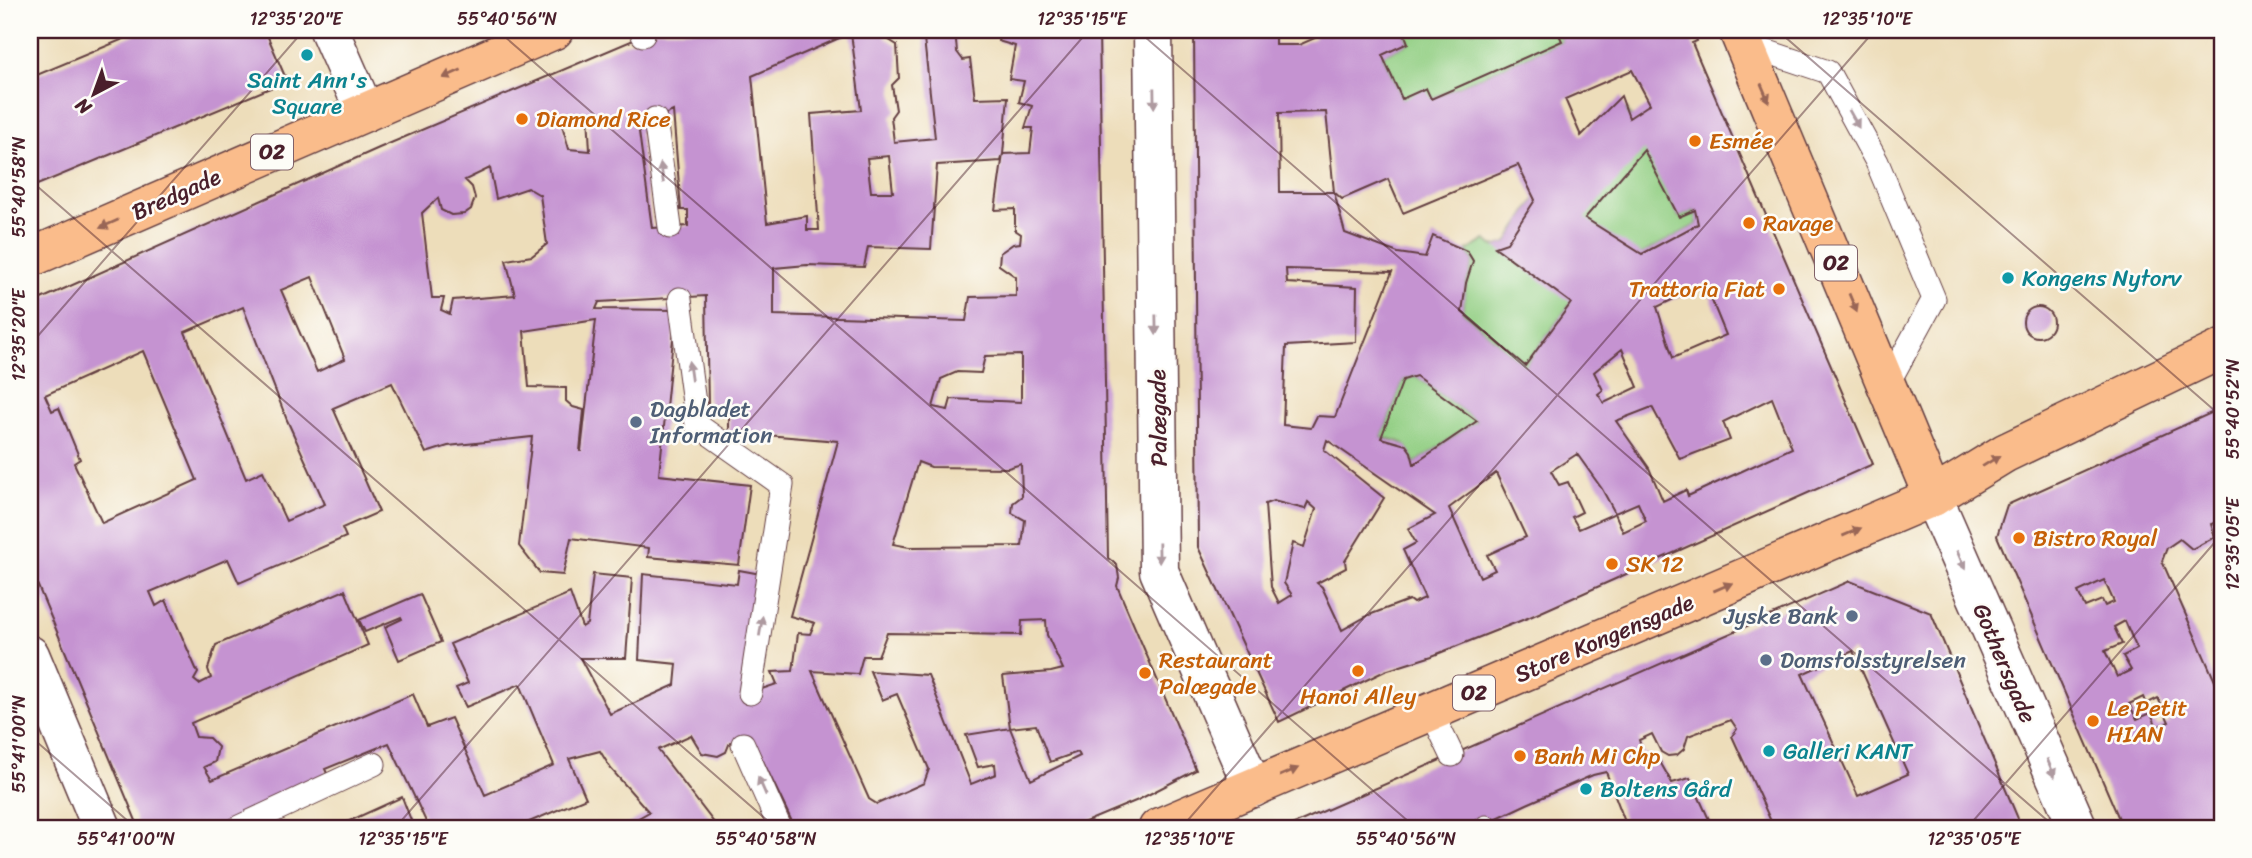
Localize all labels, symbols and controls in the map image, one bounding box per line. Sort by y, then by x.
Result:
text: 12°35'20"E [250,3,343,35]
text: 55°40'56"N [457,3,558,35]
text: 12°35'15"E [1037,3,1128,35]
text: 12°35'10"E [1822,3,1913,35]
marker: Saint Ann's Square [299,47,315,63]
north arrow [60,60,130,130]
place label: Saint Ann's Square [247,60,367,127]
one-way arrow [442,68,462,80]
one-way arrow [1760,82,1771,103]
one-way arrow [1148,87,1159,109]
text: N [67,89,100,124]
place label: Diamond Rice [536,99,671,140]
one-way arrow [1848,109,1860,129]
marker: Diamond Rice [514,111,530,127]
place label: Esmée [1709,121,1774,162]
marker: Esmée [1687,133,1703,149]
road number: O2 [251,134,293,170]
text: 55°40'58"N [3,136,35,237]
street label: Bredgade [125,157,228,232]
one-way arrow [657,162,668,184]
place label: Ravage [1763,203,1833,244]
marker: Ravage [1741,215,1757,231]
one-way arrow [99,218,119,230]
road number: O2 [1815,246,1857,280]
place label: Kongens Nytorv [2022,258,2183,299]
place label: Trattoria Fiat [1629,269,1765,310]
marker: Kongens Nytorv [2000,270,2016,286]
marker: Trattoria Fiat [1771,281,1787,297]
text: 12°35'20"E [3,288,35,381]
one-way arrow [1847,292,1858,313]
one-way arrow [1151,315,1162,337]
text: 55°40'52"N [2217,358,2249,459]
one-way arrow [684,360,695,382]
street label: Palægade [1137,369,1180,467]
place label: Dagbladet Information [649,389,773,456]
marker: Dagbladet Information [628,414,644,430]
one-way arrow [1982,455,2001,468]
text: 12°35'05"E [2217,496,2249,591]
place label: Bistro Royal [2033,518,2157,559]
one-way arrow [1842,526,1863,537]
marker: Bistro Royal [2011,530,2027,546]
one-way arrow [1153,542,1165,564]
place label: SK 12 [1626,544,1684,585]
one-way arrow [1956,549,1967,570]
marker: SK 12 [1604,556,1620,572]
one-way arrow [1713,581,1734,592]
street label: Store Kongensgade [1508,582,1700,695]
place label: Jyske Bank [1723,596,1838,637]
street label: Gothersgade [1961,597,2048,730]
marker: Jyske Bank [1844,608,1860,624]
one-way arrow [755,615,766,637]
place label: Restaurant Palægade [1159,640,1273,707]
place label: Domstolsstyrelsen [1780,640,1966,681]
marker: Domstolsstyrelsen [1758,652,1774,668]
marker: Hanoi Alley [1350,663,1366,679]
marker: Restaurant Palægade [1137,665,1153,681]
place label: Hanoi Alley [1300,676,1416,717]
road number: O2 [1453,676,1495,710]
place label: Le Petit HIAN [2107,688,2187,755]
text: 55°41'00"N [3,694,35,793]
marker: Le Petit HIAN [2085,713,2101,729]
place label: Galleri KANT [1783,731,1914,772]
place label: Banh Mi Chp [1534,736,1660,777]
marker: Galleri KANT [1761,743,1777,759]
marker: Banh Mi Chp [1512,748,1528,764]
one-way arrow [2046,758,2057,779]
one-way arrow [1279,767,1300,778]
place label: Boltens Gård [1600,769,1733,810]
one-way arrow [756,775,767,796]
marker: Boltens Gård [1578,781,1594,797]
text: 55°41'00"N [77,823,176,855]
text: 12°35'15"E [358,823,449,855]
text: 55°40'58"N [716,823,817,855]
text: 12°35'10"E [1144,823,1235,855]
text: 55°40'56"N [1356,823,1457,855]
text: 12°35'05"E [1927,823,2022,855]

